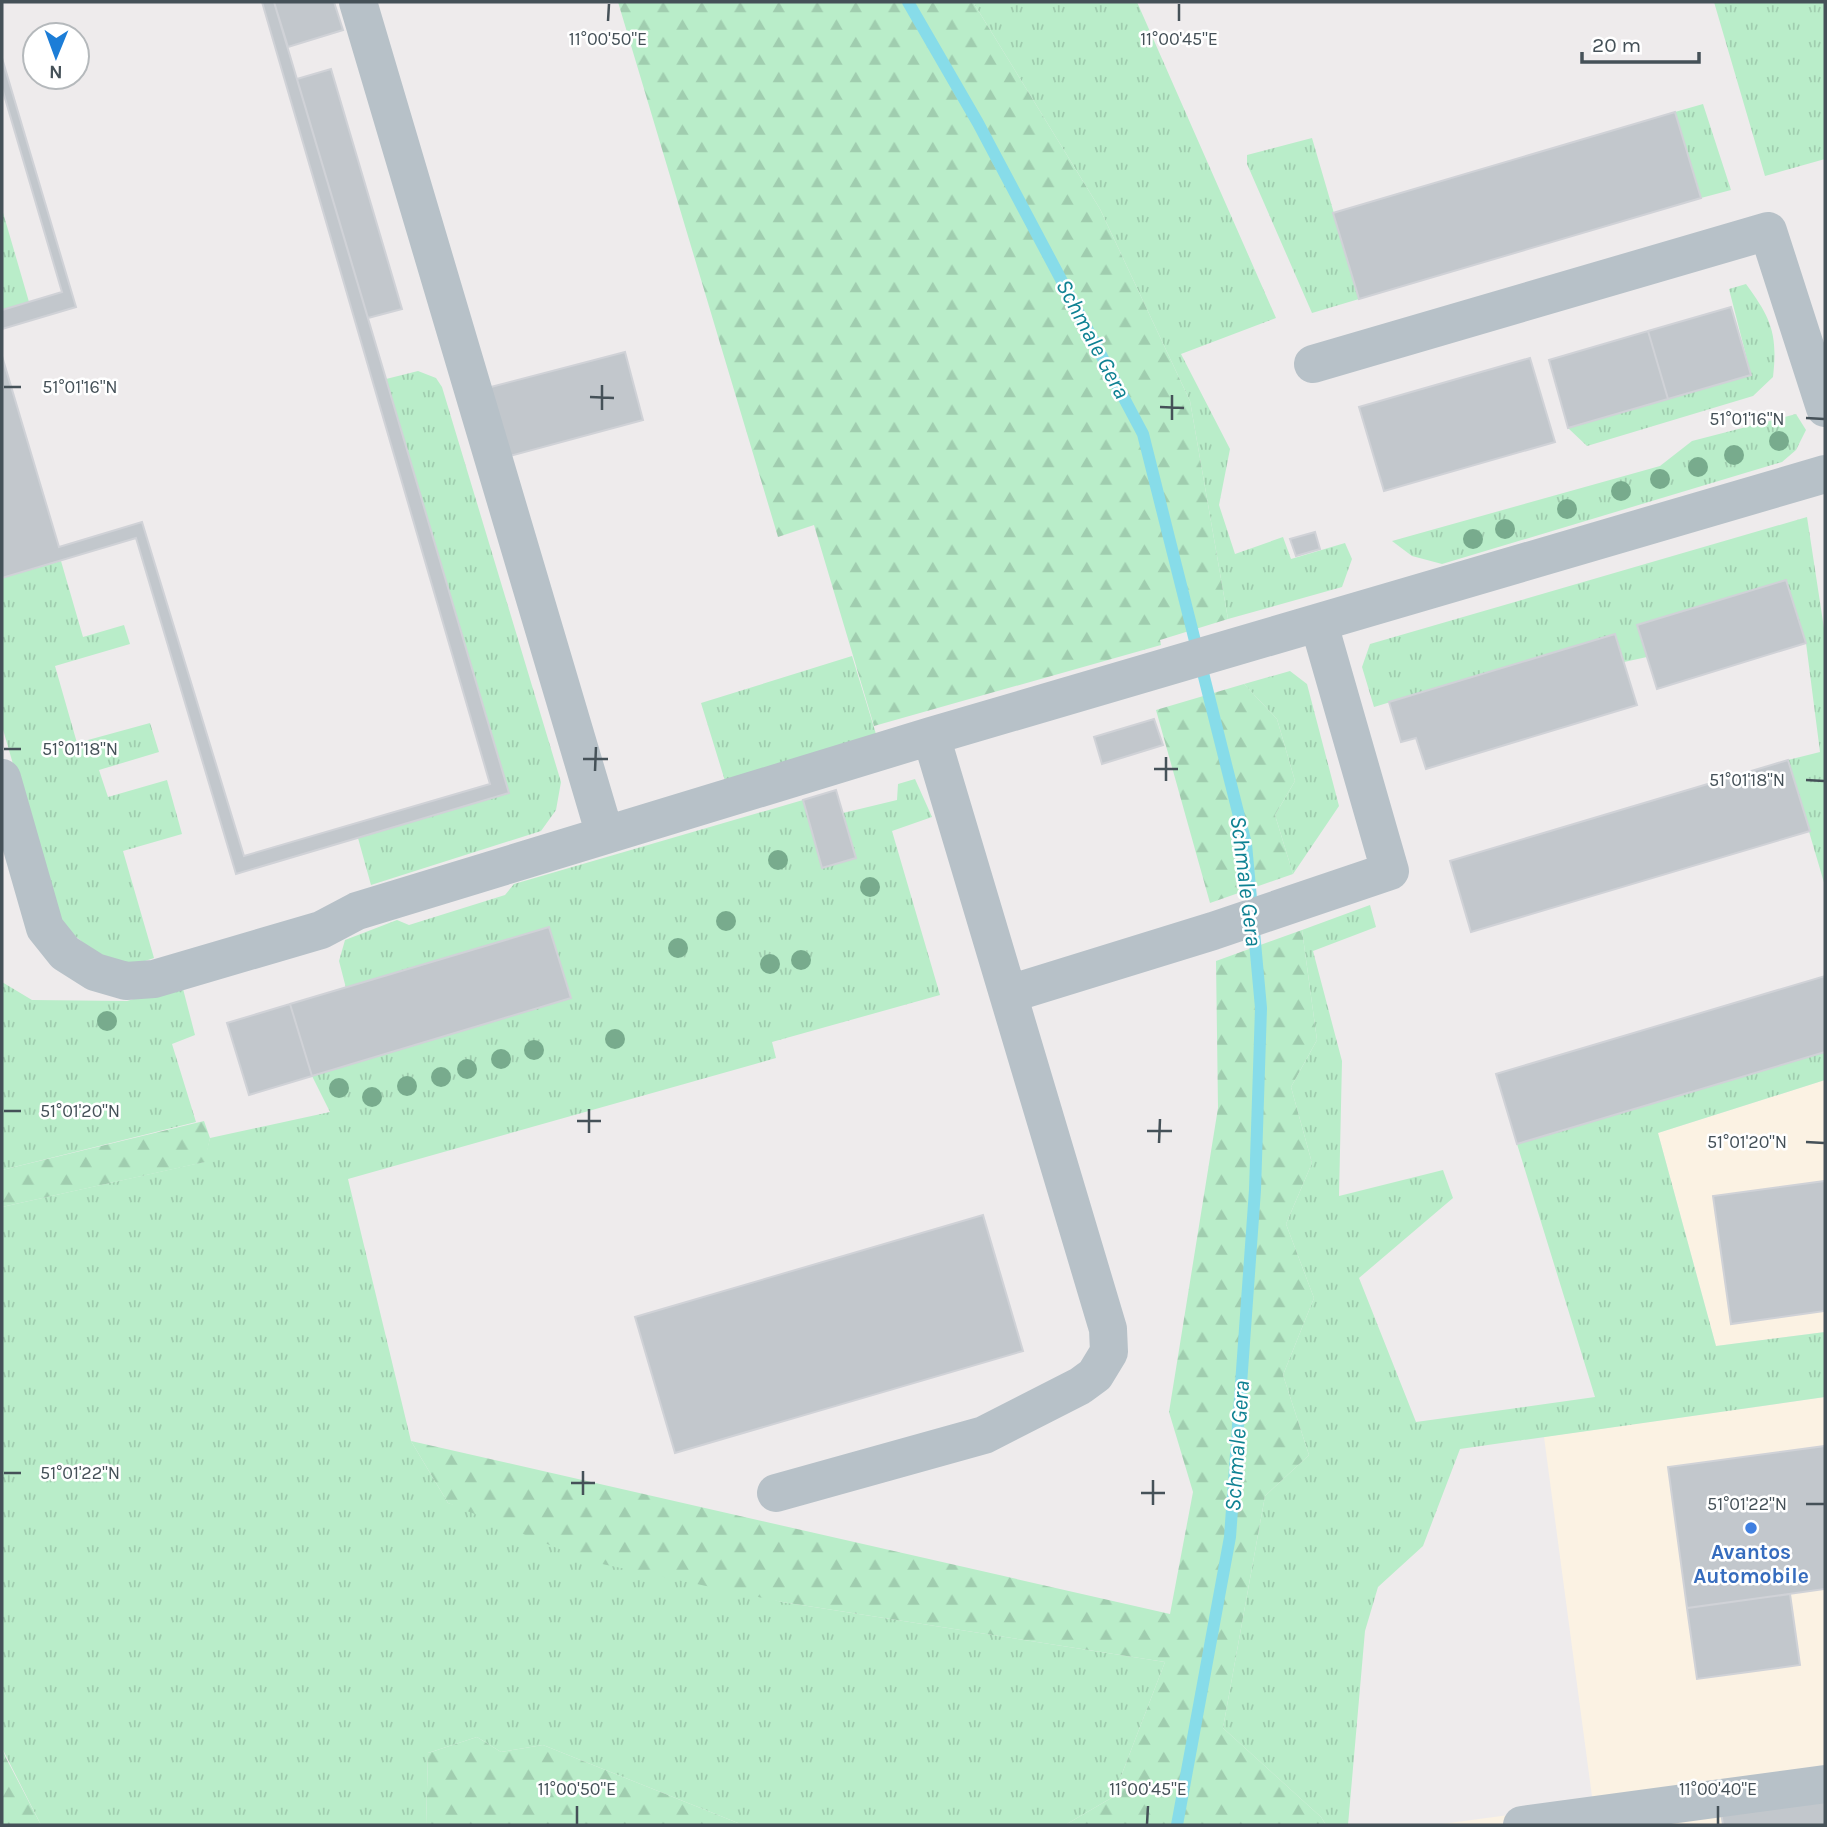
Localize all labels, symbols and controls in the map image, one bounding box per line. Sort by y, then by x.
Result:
north arrow [21,21,91,91]
scale bar [1582,21,1699,65]
text: 11°00'50"E [569,28,647,50]
text: 11°00'45"E [1140,28,1218,50]
text: 20 m [1592,33,1641,57]
text: N [49,61,63,83]
water label: Schmale Gera [1050,275,1136,403]
text: 51°01'16"N [42,376,118,398]
text: 51°01'16"N [1709,408,1785,430]
text: 51°01'18"N [42,738,118,760]
text: 51°01'18"N [1709,769,1785,791]
water label: Schmale Gera [1225,814,1267,948]
text: 51°01'20"N [40,1100,120,1122]
text: 51°01'20"N [1707,1131,1787,1153]
water label: Schmale Gera [1219,1379,1255,1513]
text: 51°01'22"N [40,1462,120,1484]
text: 51°01'22"N [1707,1493,1787,1515]
marker: Avantos Automobile [1743,1520,1759,1536]
place label: Avantos Automobile [1693,1540,1809,1588]
text: 11°00'50"E [538,1778,616,1800]
text: 11°00'45"E [1109,1778,1187,1800]
text: 11°00'40"E [1679,1778,1757,1800]

